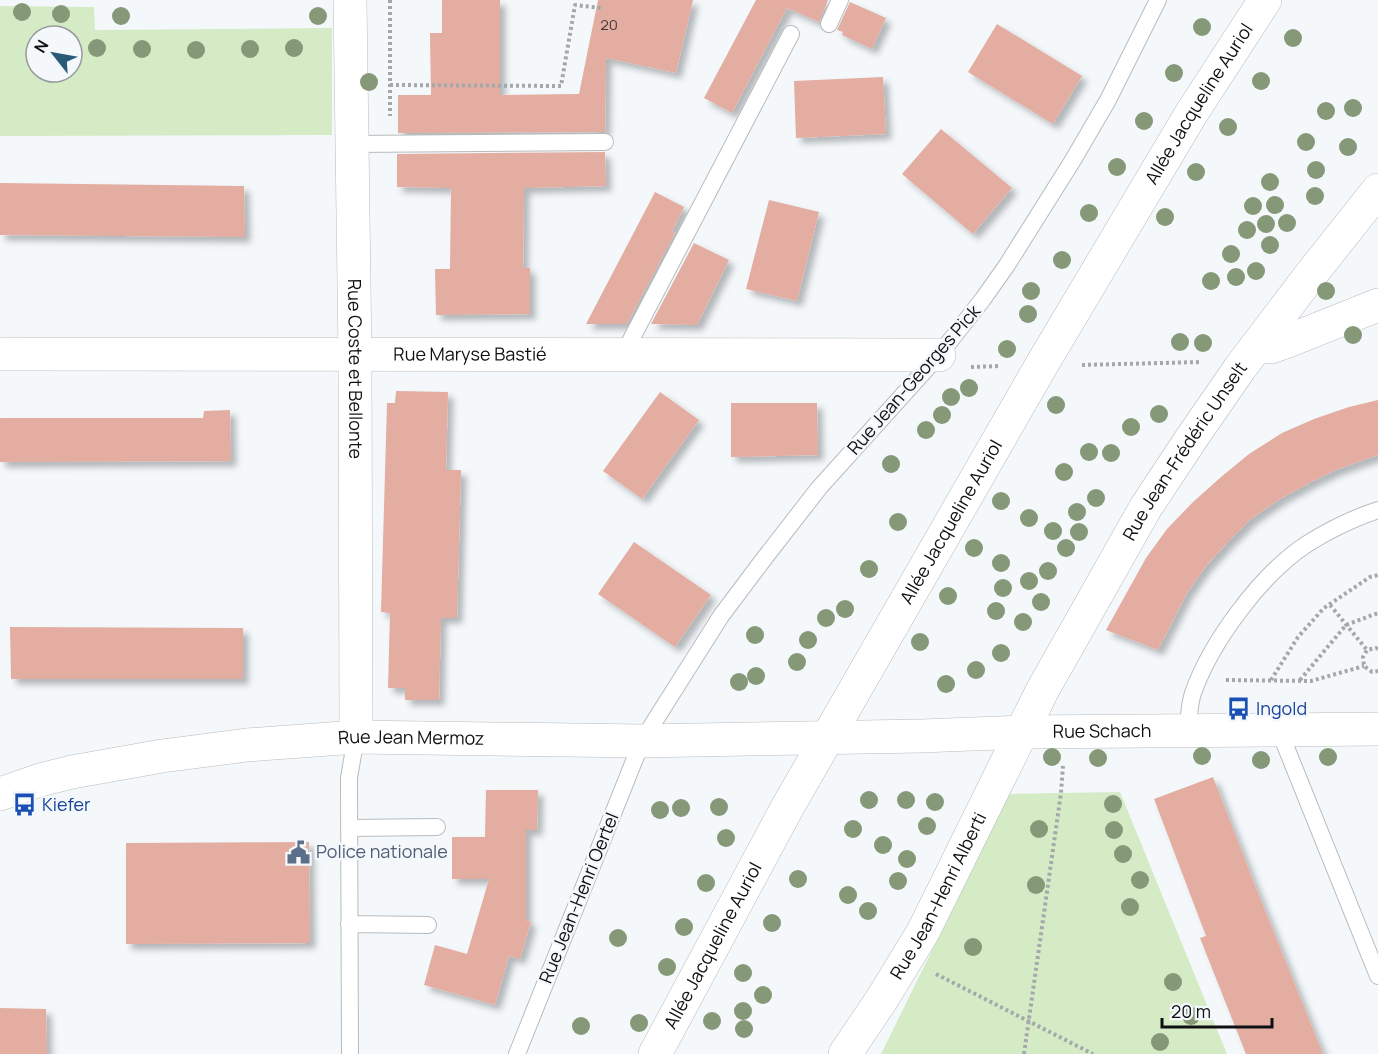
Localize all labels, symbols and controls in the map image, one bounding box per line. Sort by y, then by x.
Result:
house number: 20 [600,14,618,35]
street label: Allée Jacqueline Auriol [1139,18,1258,188]
north arrow [24,24,84,84]
text: N [29,36,54,57]
street label: Rue Coste et Bellonte [343,279,368,459]
street label: Rue Jean-Georges Pick [841,298,986,459]
street label: Rue Maryse Bastié [393,341,547,366]
street label: Rue Jean-Frédéric Unselt [1117,356,1252,544]
street label: Allée Jacqueline Auriol [894,435,1007,608]
bus stop icon: Ingold [1225,696,1251,722]
place label: Ingold [1256,696,1307,720]
street label: Rue Schach [1053,718,1151,743]
street label: Rue Jean Mermoz [337,724,485,750]
bus stop icon: Kiefer [11,792,37,818]
place label: Kiefer [42,792,91,816]
street label: Rue Jean-Henri Alberti [884,808,991,983]
street label: Rue Jean-Henri Oertel [533,809,623,987]
public building icon: Police nationale [285,839,311,865]
place label: Police nationale [316,839,448,863]
street label: Allée Jacqueline Auriol [658,858,767,1033]
scale bar [1162,991,1272,1029]
text: 20 m [1171,999,1211,1023]

